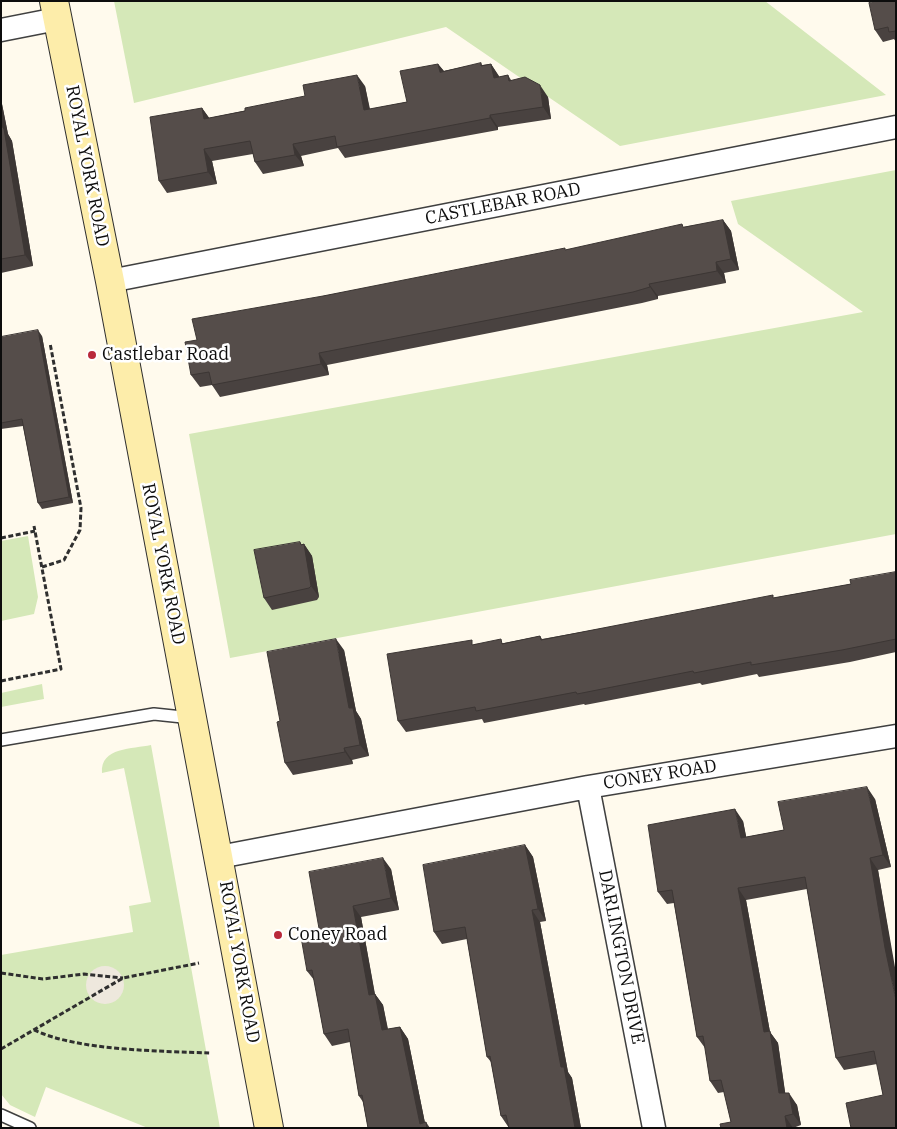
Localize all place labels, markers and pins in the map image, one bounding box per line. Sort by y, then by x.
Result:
place label: Castlebar Road [102,344,229,366]
marker: Castlebar Road [86,349,98,361]
place label: Coney Road [288,924,387,946]
marker: Coney Road [272,929,284,941]

